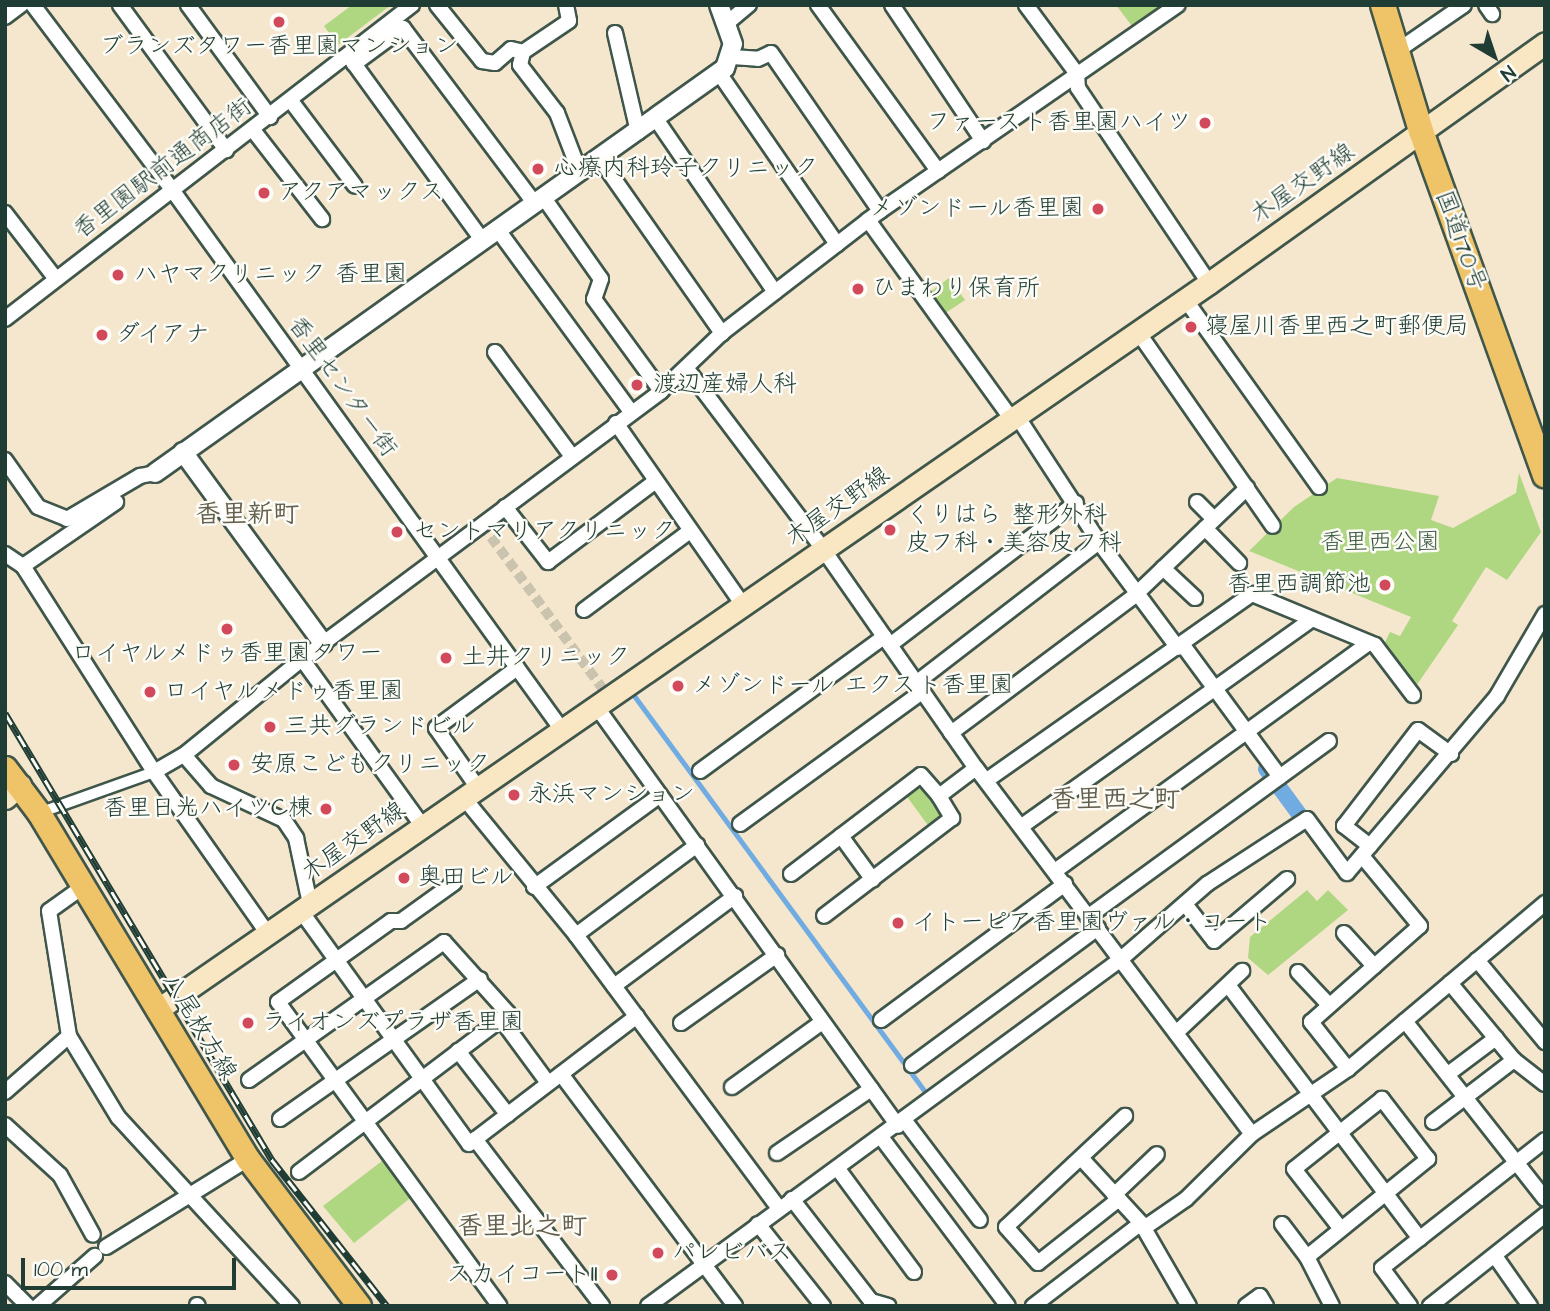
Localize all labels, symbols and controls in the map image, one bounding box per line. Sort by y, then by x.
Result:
marker: ブランズタワー香里園マンション [271,14,287,30]
north arrow [1459,21,1529,91]
place label: ブランズタワー香里園マンション [99,33,459,61]
text: N [1494,58,1521,87]
street label: 香里園駅前通商店街 [68,93,258,245]
place label: ファースト香里園ハイツ [927,109,1191,137]
marker: ファースト香里園ハイツ [1197,115,1213,131]
street label: 木屋交野線 [1246,138,1360,230]
place label: 心療内科玲子クリニック [554,155,818,183]
marker: 心療内科玲子クリニック [528,159,548,179]
place label: アクアマックス [278,179,446,207]
marker: アクアマックス [256,185,272,201]
street label: 国道170号 [1429,187,1491,295]
place label: メゾンドール香里園 [868,195,1084,223]
marker: メゾンドール香里園 [1090,201,1106,217]
place label: ハヤマクリニック 香里園 [134,261,408,289]
marker: ハヤマクリニック 香里園 [108,265,128,285]
place label: ひまわり保育所 [872,275,1040,303]
marker: ひまわり保育所 [850,281,866,297]
street label: 香里センター街 [281,311,403,463]
place label: 寝屋川香里西之町郵便局 [1205,313,1469,341]
marker: 寝屋川香里西之町郵便局 [1183,319,1199,335]
place label: ダイアナ [116,321,212,349]
marker: ダイアナ [94,327,110,343]
place label: 渡辺産婦人科 [653,371,797,399]
marker: 渡辺産婦人科 [627,375,647,395]
street label: 木屋交野線 [781,461,895,553]
district label: 香里新町 [195,499,299,531]
place label: くりはら 整形外科 皮フ科・美容皮フ科 [906,502,1122,558]
place label: セントマリアクリニック [413,518,677,546]
marker: くりはら 整形外科 皮フ科・美容皮フ科 [880,520,900,540]
marker: セントマリアクリニック [387,522,407,542]
park label: 香里西公園 [1320,529,1440,557]
place label: 香里西調節池 [1227,571,1371,599]
marker: 香里西調節池 [1377,577,1393,593]
marker: ロイヤルメドゥ香里園タワー [219,621,235,637]
place label: ロイヤルメドゥ香里園タワー [71,640,383,668]
place label: 土井クリニック [462,644,630,672]
marker: 土井クリニック [436,648,456,668]
place label: メゾンドール エクスト香里園 [692,672,1014,700]
place label: ロイヤルメドゥ香里園 [164,678,404,706]
marker: メゾンドール エクスト香里園 [670,678,686,694]
marker: ロイヤルメドゥ香里園 [142,684,158,700]
place label: 三共グランドビル [284,713,476,741]
marker: 三共グランドビル [262,719,278,735]
place label: 安原こどもクリニック [250,751,490,779]
marker: 安原こどもクリニック [224,755,244,775]
place label: 永浜マンション [528,781,696,809]
district label: 香里西之町 [1050,784,1180,816]
marker: 永浜マンション [506,787,522,803]
place label: 香里日光ハイツC棟 [103,795,312,823]
street label: 木屋交野線 [297,796,411,888]
marker: 香里日光ハイツC棟 [318,801,334,817]
place label: 奥田ビル [418,864,514,892]
marker: 奥田ビル [396,870,412,886]
place label: イトーピア香里園ヴァル・コート [912,909,1272,937]
marker: イトーピア香里園ヴァル・コート [890,915,906,931]
street label: 八尾枚方線 [156,968,242,1086]
place label: ライオンズプラザ香里園 [262,1009,526,1037]
marker: ライオンズプラザ香里園 [240,1015,256,1031]
district label: 香里北之町 [457,1211,587,1243]
place label: パレビバス [672,1239,792,1267]
scale bar [24,1244,240,1288]
marker: パレビバス [650,1245,666,1261]
text: 100 m [34,1255,88,1284]
place label: スカイコートII [447,1261,598,1289]
marker: スカイコートII [604,1267,620,1283]

